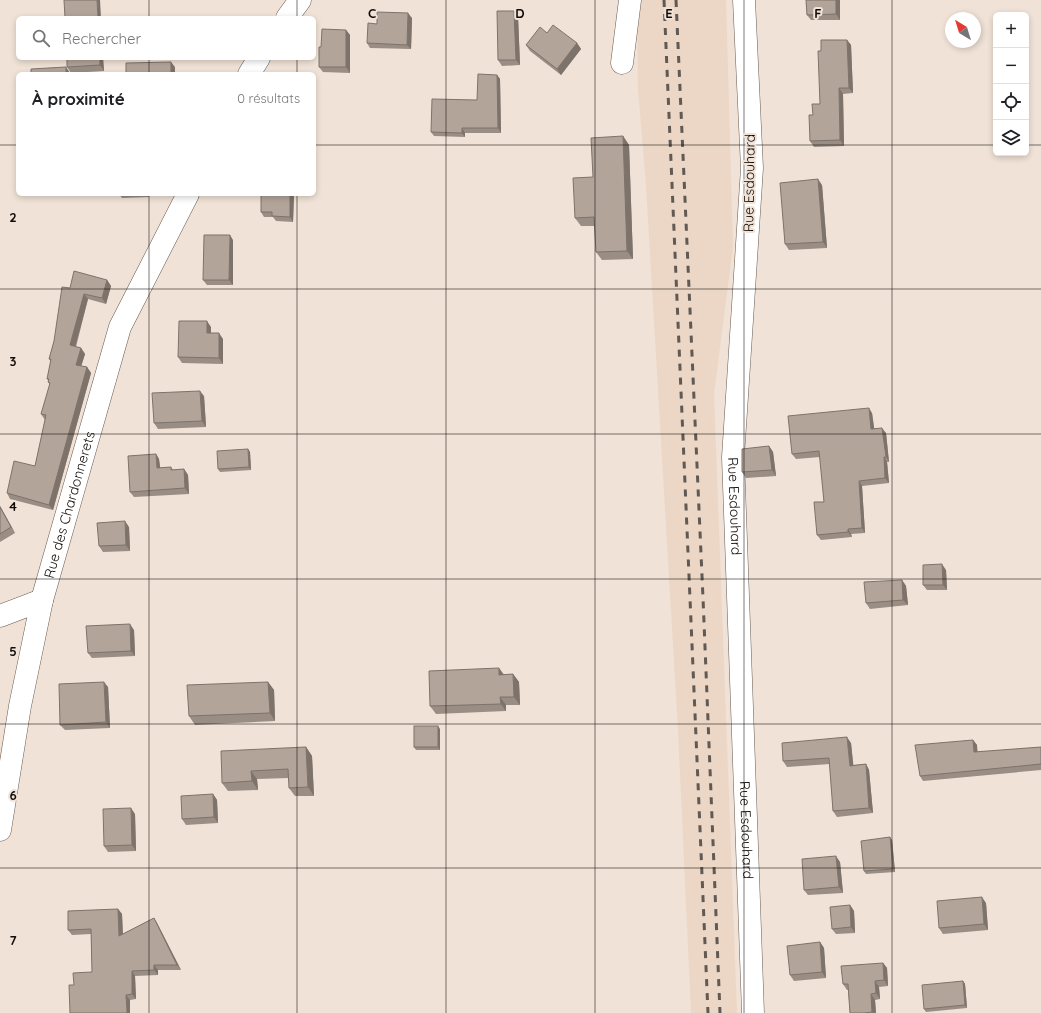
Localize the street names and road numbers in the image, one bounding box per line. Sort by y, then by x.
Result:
street label: Rue Esdouhard [739,134,759,232]
street label: Rue des Chardonnerets [40,429,99,580]
street label: Rue Esdouhard [724,457,746,556]
street label: Rue Esdouhard [736,780,757,879]

